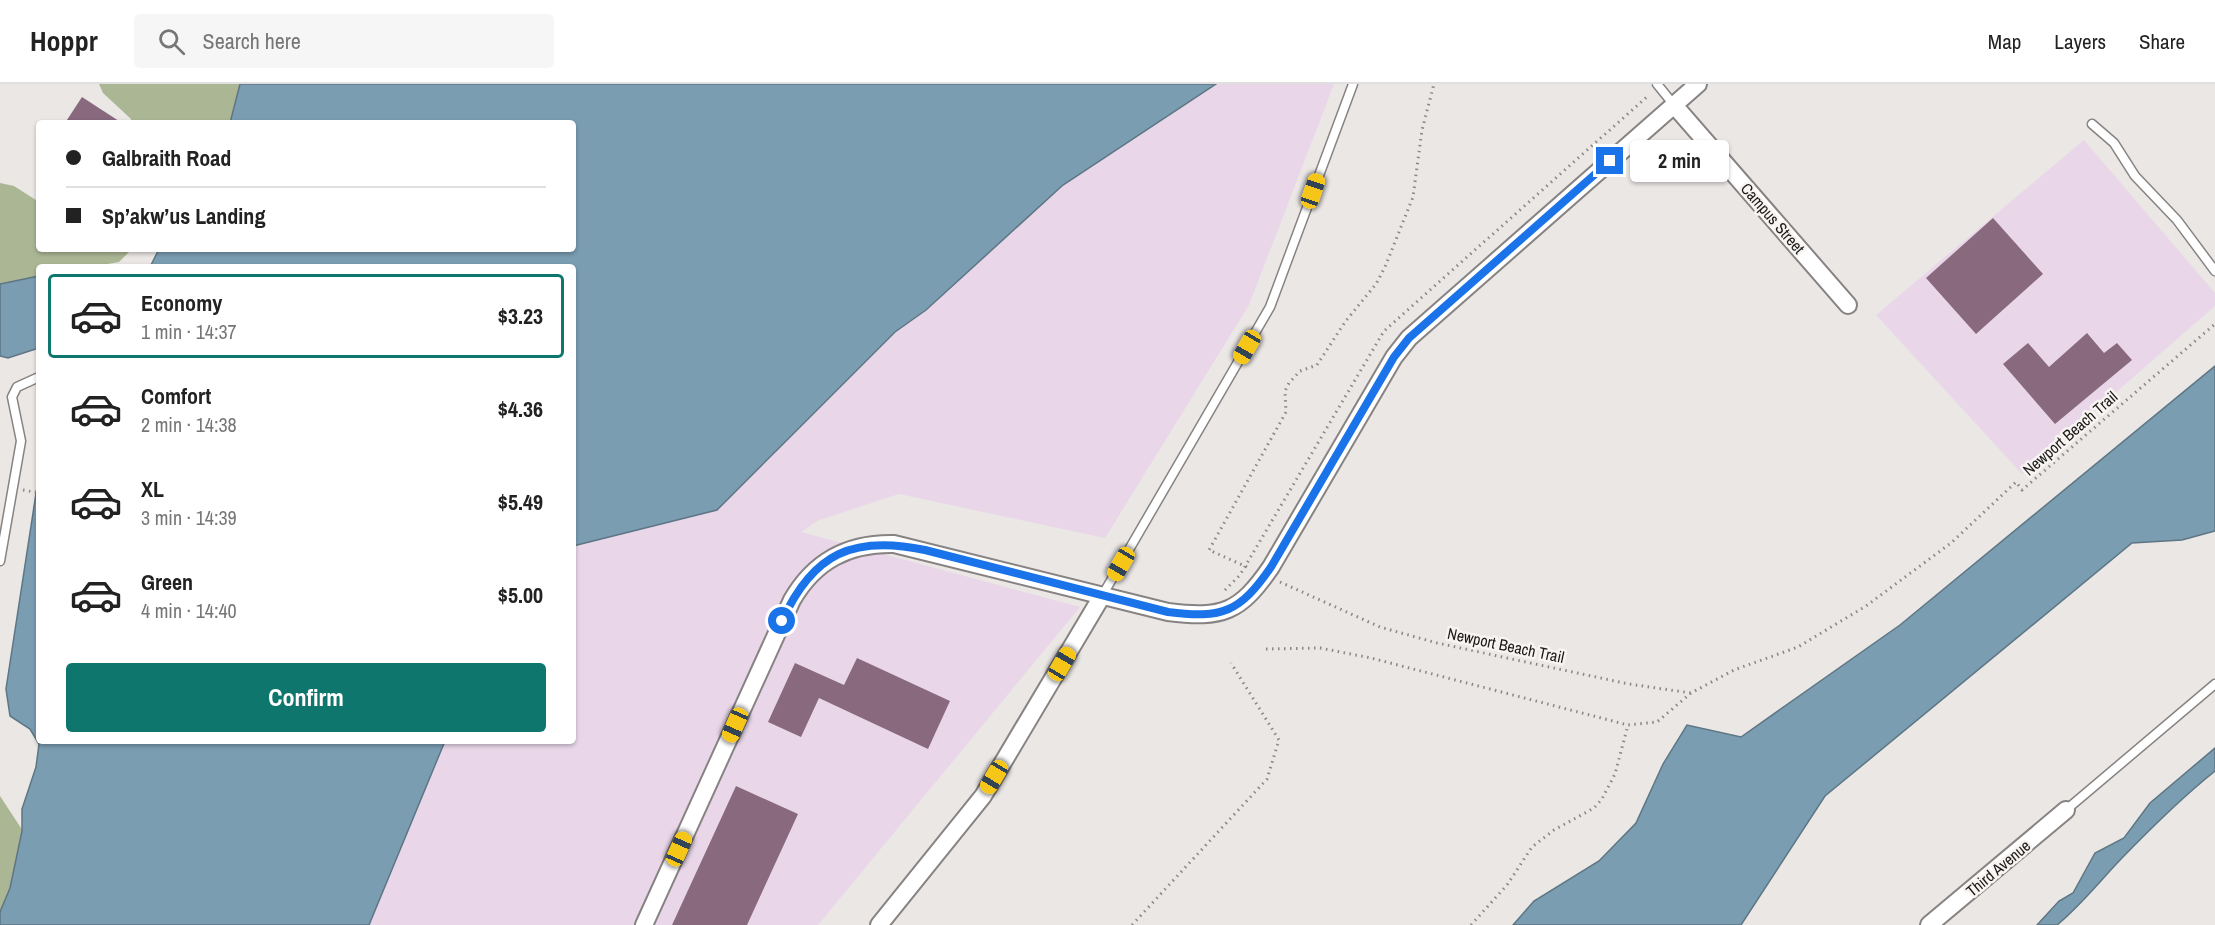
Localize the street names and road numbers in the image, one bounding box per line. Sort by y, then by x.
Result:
street label: Campus Street [1736,178,1810,258]
street label: Newport Beach Trail [2018,386,2122,480]
street label: Newport Beach Trail [1446,622,1567,668]
street label: Third Avenue [1961,835,2035,901]

